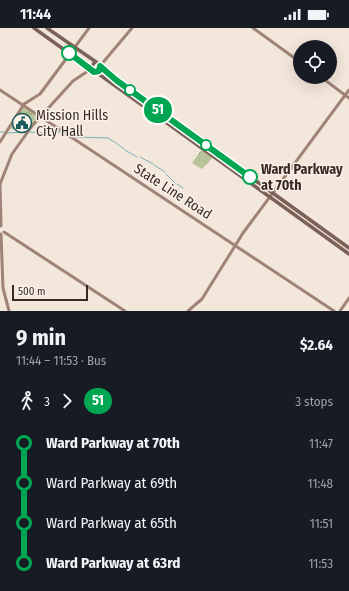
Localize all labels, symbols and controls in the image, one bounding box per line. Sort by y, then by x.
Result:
text: 11:44 [20,5,51,23]
map controls [293,40,337,84]
button: locate [293,40,337,84]
unlabelled marker [61,45,77,61]
unlabelled marker [124,84,136,96]
line badge: 51 [140,97,176,123]
text: 51 [152,101,164,118]
place label: Mission Hills City Hall [36,107,108,140]
public building icon: Mission Hills City Hall [11,112,33,134]
unlabelled marker [200,139,212,151]
street label: State Line Road [131,160,215,223]
place label: Ward Parkway at 70th [261,161,343,194]
marker: Ward Parkway at 70th [242,169,258,185]
scale bar [12,283,88,302]
text: 500 m [18,285,46,298]
text: 9 min [16,324,66,351]
text: $2.64 [300,336,333,354]
text: 11:44 – 11:53 · Bus [16,353,106,368]
icon: walk [16,390,38,412]
icon: forward [56,390,78,412]
text: 51 [92,392,104,409]
text: 3 [44,394,50,409]
text: 3 stops [295,394,333,409]
text: Ward Parkway at 70th [46,434,180,452]
text: 11:47 [309,436,333,451]
text: Ward Parkway at 69th [46,474,177,492]
text: 11:48 [308,476,333,491]
text: Ward Parkway at 65th [46,514,177,532]
text: 11:51 [310,516,333,531]
text: Ward Parkway at 63rd [46,554,180,572]
text: 11:53 [308,556,333,571]

